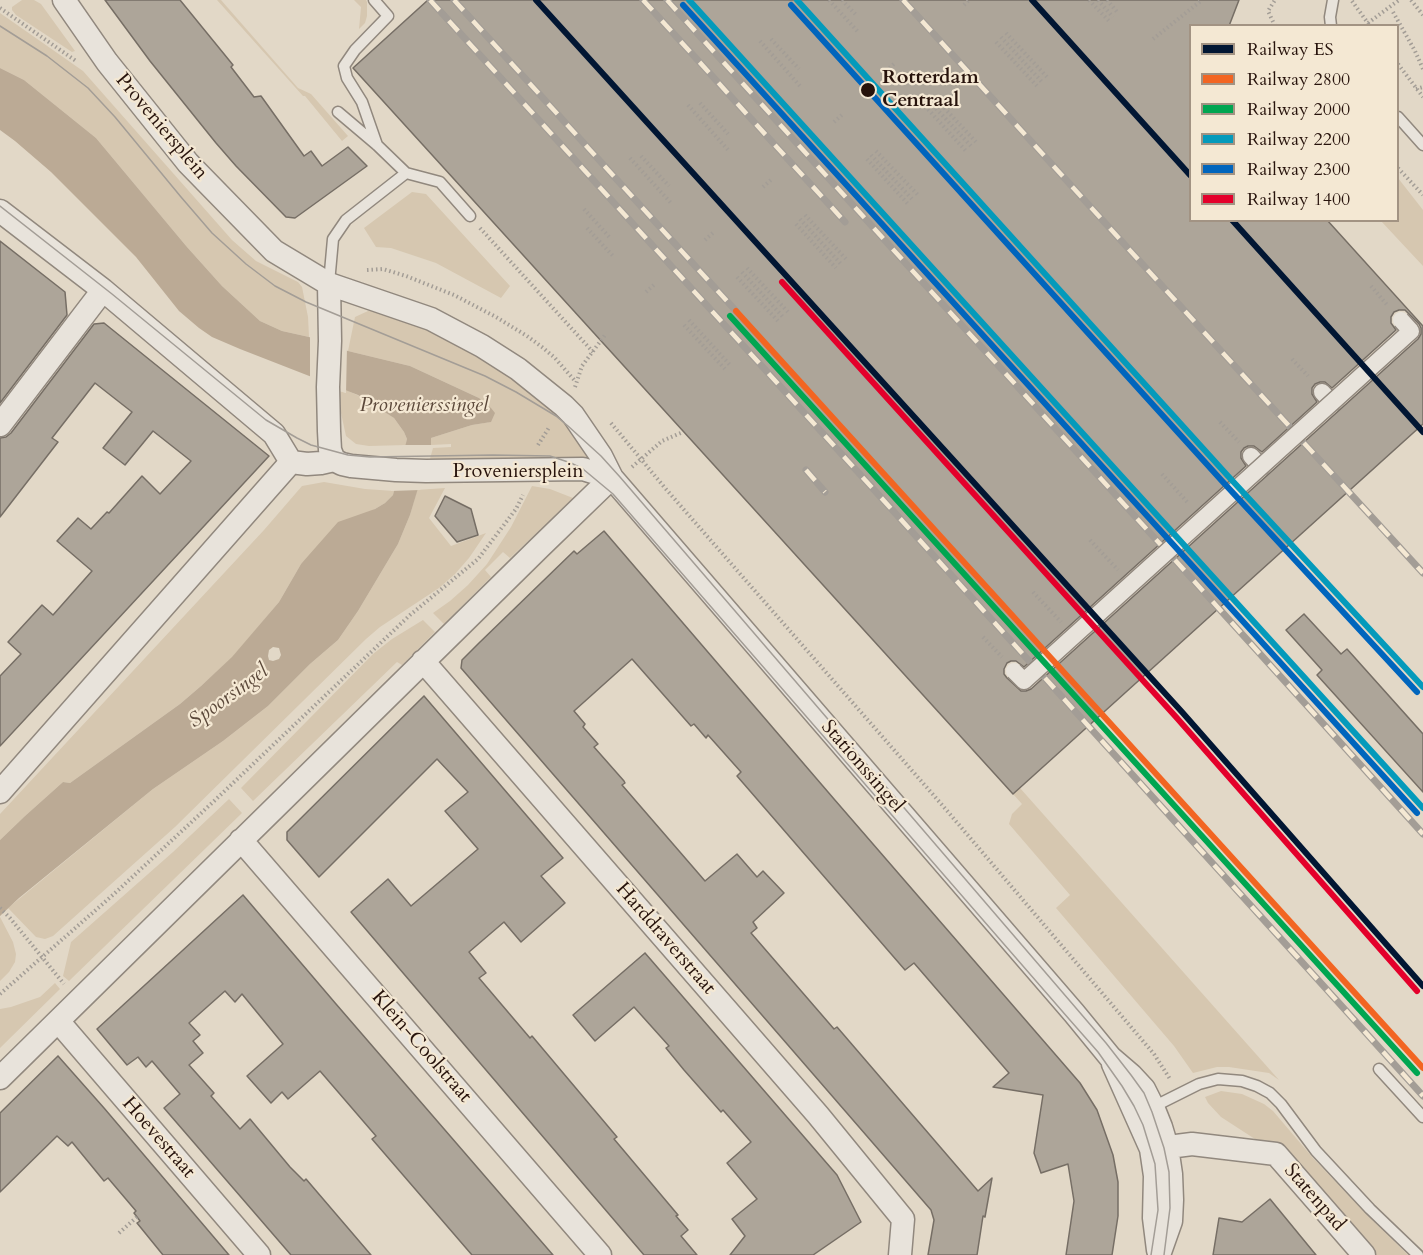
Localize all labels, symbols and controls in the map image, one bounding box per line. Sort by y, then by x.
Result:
legend [1189,24,1399,222]
text: Railway ES [1247,37,1334,62]
place label: Rotterdam Centraal [882,66,979,113]
text: Railway 2800 [1247,67,1350,92]
street label: Proveniersplein [110,69,212,185]
marker: Rotterdam Centraal [859,81,877,99]
text: Railway 2000 [1247,97,1350,122]
text: Railway 2200 [1247,127,1350,152]
text: Railway 2300 [1247,157,1350,182]
text: Railway 1400 [1247,187,1350,212]
water label: Provenierssingel [359,393,489,419]
street label: Proveniersplein [453,460,583,484]
water label: Spoorsingel [184,660,274,734]
street label: Stationssingel [815,716,909,818]
street label: Harddraverstraat [610,878,720,1000]
street label: Klein-Coolstraat [366,986,476,1108]
street label: Hoevestraat [116,1092,200,1184]
street label: Statenpad [1278,1159,1350,1237]

